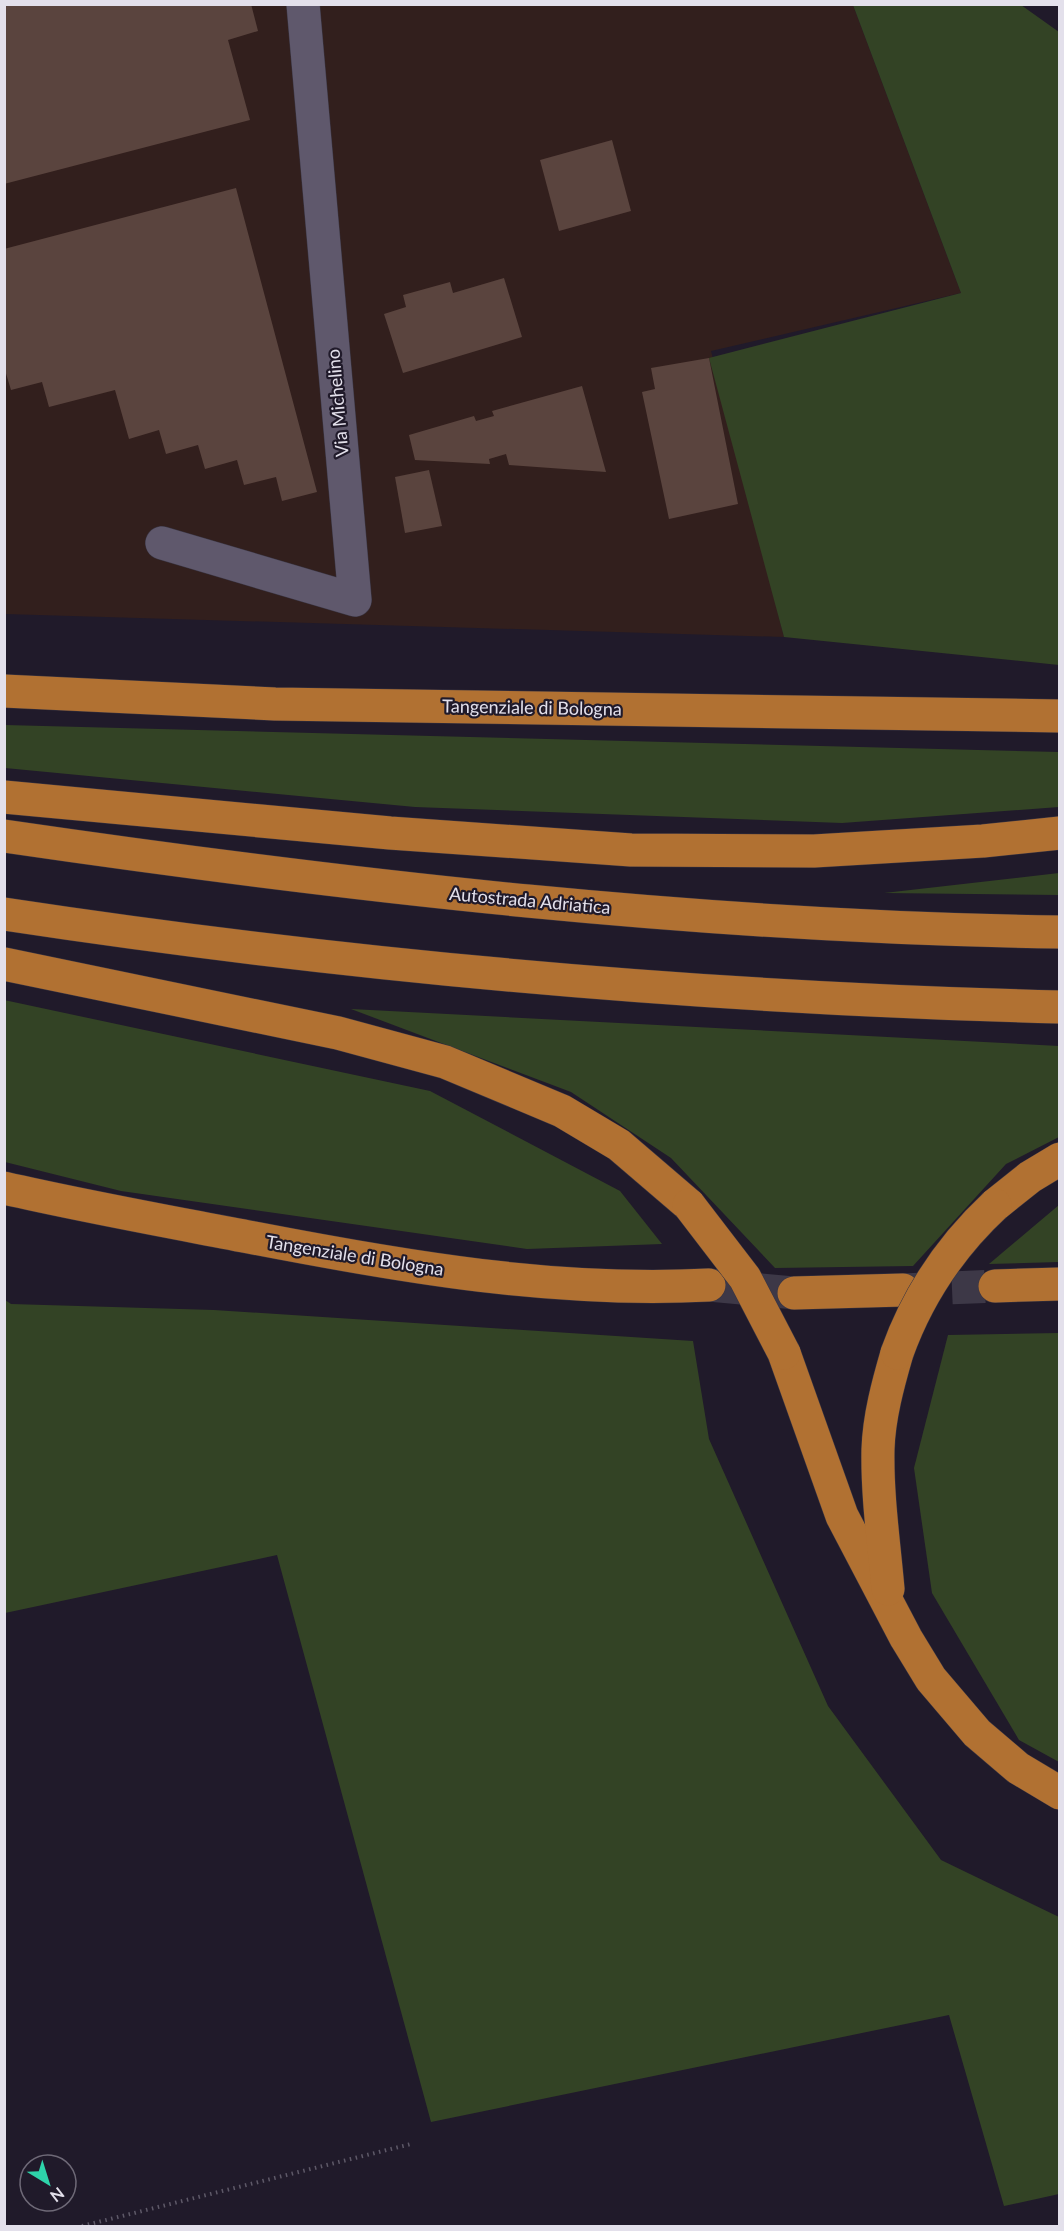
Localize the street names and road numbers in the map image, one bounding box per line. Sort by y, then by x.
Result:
street label: Via Michelino [321,348,353,458]
street label: Tangenziale di Bologna [442,694,622,720]
street label: Autostrada Adriatica [449,882,611,918]
street label: Tangenziale di Bologna [265,1230,445,1280]

